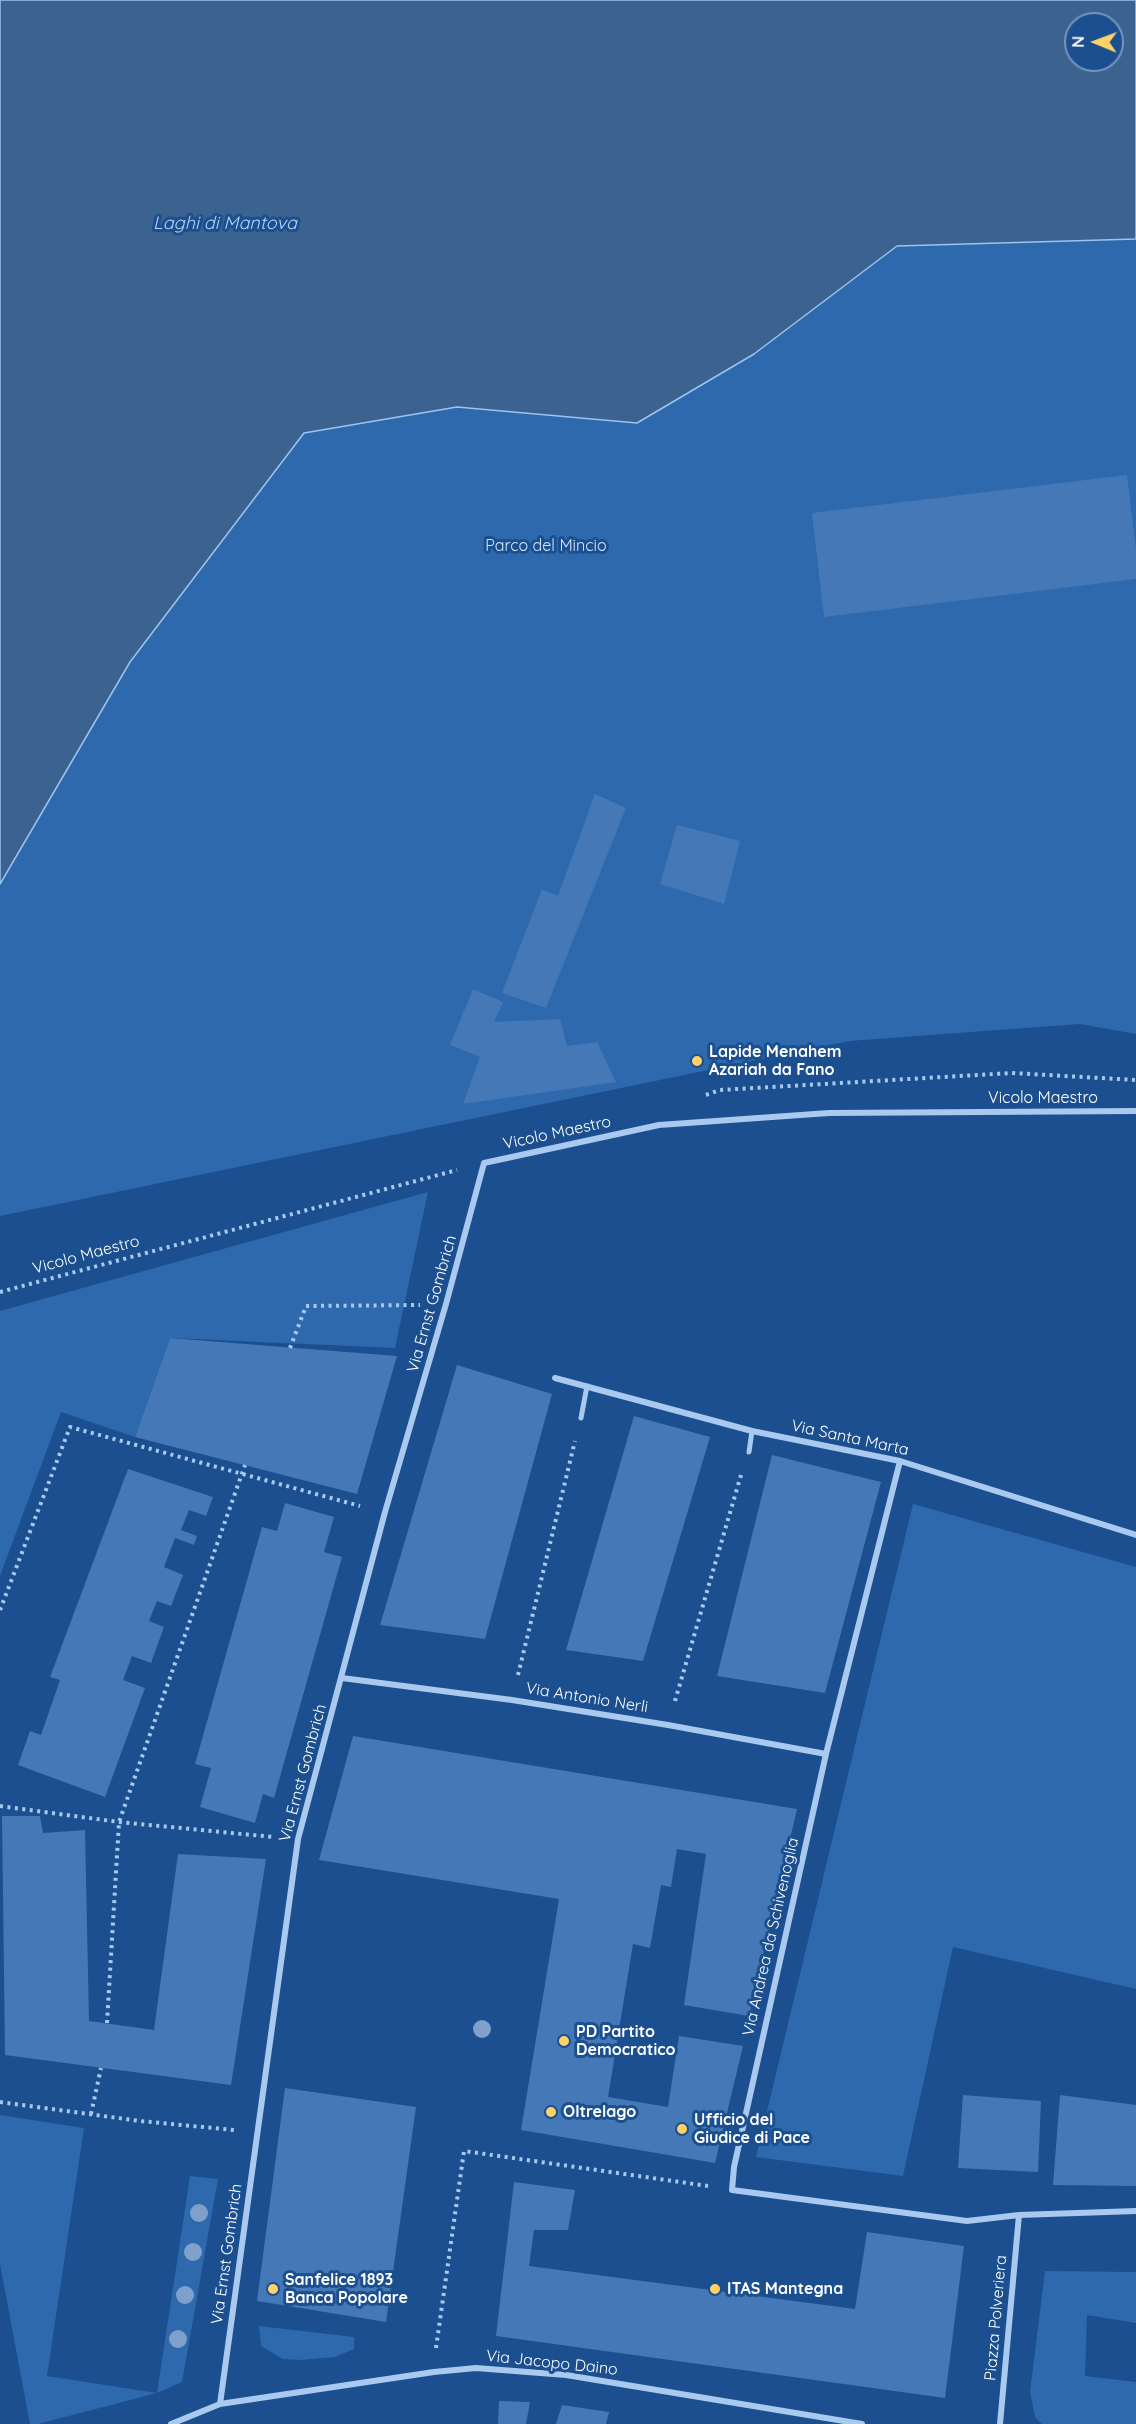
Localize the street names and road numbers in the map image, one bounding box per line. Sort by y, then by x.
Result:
street label: Vicolo Maestro [988,1088,1098,1108]
street label: Vicolo Maestro [501,1112,613,1154]
street label: Vicolo Maestro [30,1232,142,1278]
street label: Via Ernst Gombrich [403,1233,461,1375]
street label: Via Santa Marta [789,1416,911,1460]
street label: Via Antonio Nerli [525,1679,649,1717]
street label: Via Ernst Gombrich [275,1702,331,1844]
street label: Via Andrea da Schivenoglia [739,1836,803,2038]
street label: Via Ernst Gombrich [208,2182,246,2326]
street label: Piazza Polveriera [981,2254,1011,2382]
street label: Via Jacopo Daino [485,2347,619,2379]

